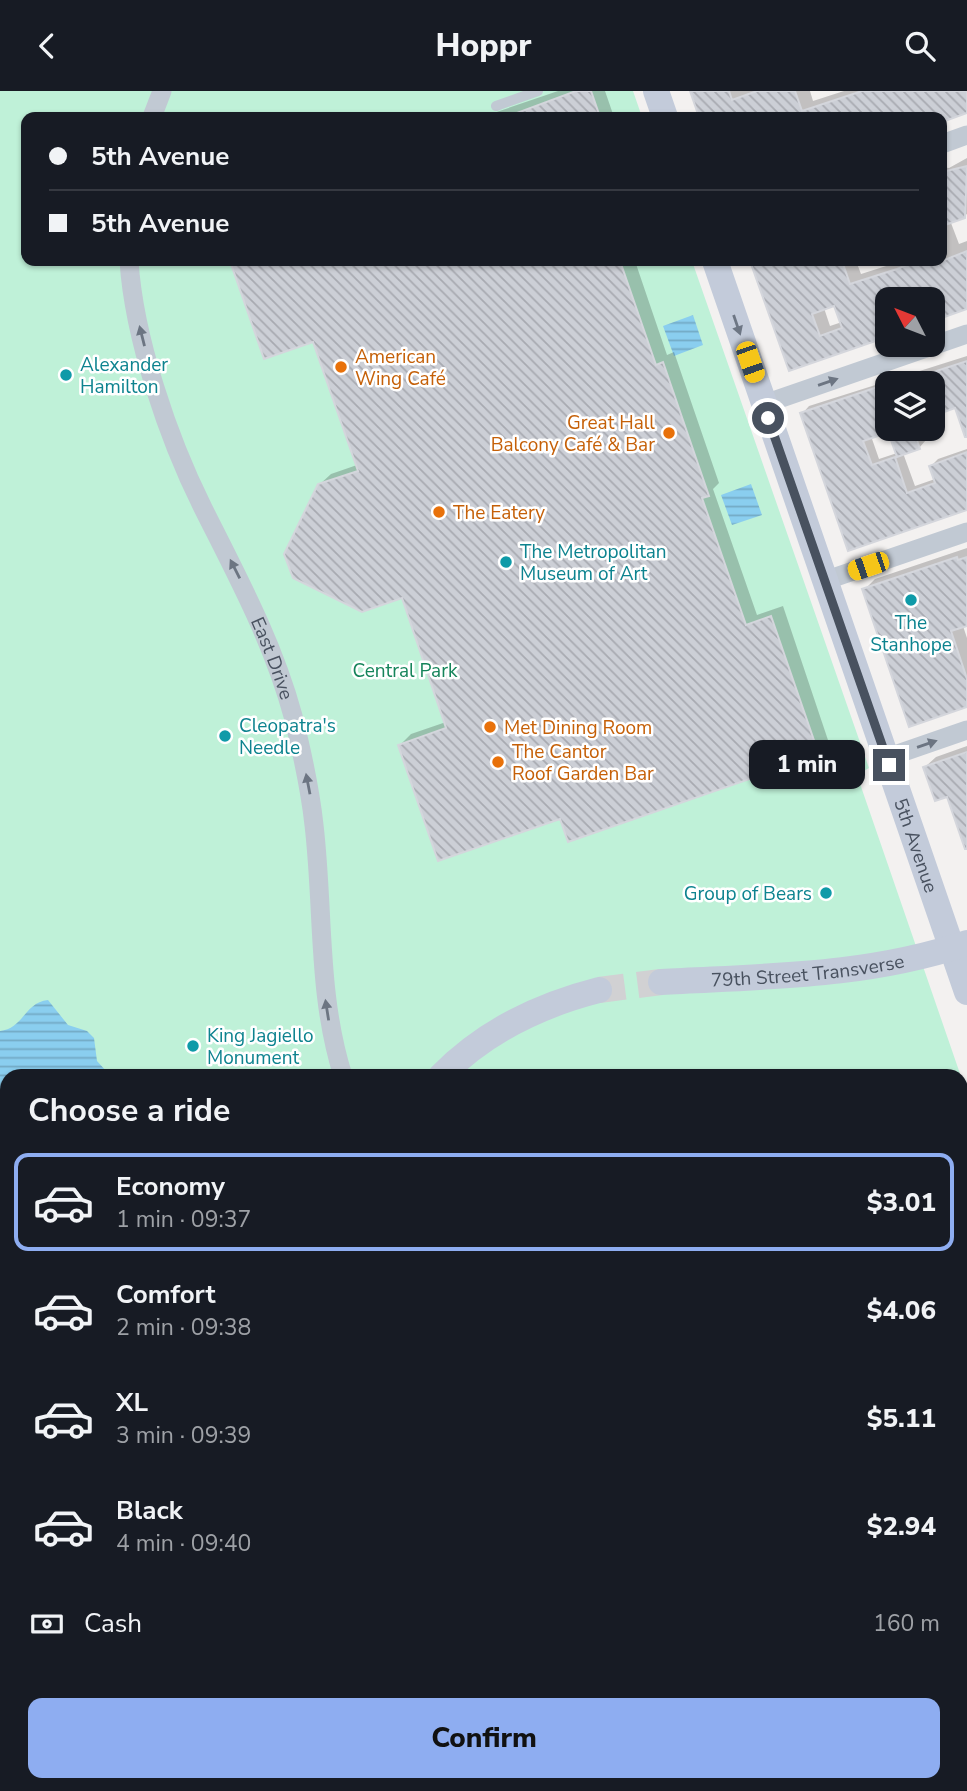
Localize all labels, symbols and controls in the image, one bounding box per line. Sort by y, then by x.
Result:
text: Hoppr [435,24,532,67]
icon: back [28,27,66,65]
icon: search [901,27,939,65]
text: 5th Avenue [91,139,229,174]
text: 5th Avenue [91,206,229,241]
north arrow [875,287,945,357]
map controls [875,287,945,441]
one-way arrow [732,315,743,336]
one-way arrow [136,324,147,346]
car [734,339,767,385]
place label: American Wing Café [355,344,446,392]
place label: Alexander Hamilton [80,352,168,400]
marker: American Wing Café [333,359,349,375]
marker: Alexander Hamilton [58,367,74,383]
button: layers [875,371,945,441]
one-way arrow [818,376,839,387]
route start [752,402,784,434]
place label: Great Hall Balcony Café & Bar [491,410,655,458]
marker: Great Hall Balcony Café & Bar [661,425,677,441]
place label: The Eatery [453,500,545,526]
marker: The Eatery [431,504,447,520]
place label: The Metropolitan Museum of Art [520,539,667,587]
car [845,549,892,583]
marker: The Metropolitan Museum of Art [498,554,514,570]
one-way arrow [229,559,240,579]
marker: The Stanhope [903,592,919,608]
place label: The Stanhope [870,610,952,658]
street label: East Drive [244,613,299,703]
park label: Central Park [353,658,458,684]
place label: Cleopatra's Needle [239,713,336,761]
place label: Met Dining Room [504,715,652,741]
marker: Met Dining Room [482,719,498,735]
marker: Cleopatra's Needle [217,728,233,744]
one-way arrow [916,738,937,749]
place label: The Cantor Roof Garden Bar [512,739,654,787]
callout: 1 min [749,741,864,789]
text: 1 min [777,749,837,780]
route end [873,749,905,781]
marker: The Cantor Roof Garden Bar [490,754,506,770]
one-way arrow [302,773,313,795]
street label: 5th Avenue [887,795,944,896]
place label: Group of Bears [684,881,812,907]
marker: Group of Bears [818,885,834,901]
street label: 79th Street Transverse [710,948,907,993]
one-way arrow [321,999,332,1021]
place label: King Jagiello Monument [207,1023,314,1071]
marker: King Jagiello Monument [185,1038,201,1054]
text: Choose a ride [28,1089,230,1132]
text: Economy [116,1169,225,1204]
icon: car [32,1171,95,1234]
text: $3.01 [867,1185,936,1220]
text: 1 min · 09:37 [116,1204,251,1235]
text: Comfort [116,1277,216,1312]
icon: car [32,1279,95,1342]
text: $4.06 [867,1293,936,1328]
text: 2 min · 09:38 [116,1312,251,1343]
text: XL [116,1385,148,1420]
icon: car [32,1387,95,1450]
text: $5.11 [867,1401,936,1436]
text: 3 min · 09:39 [116,1420,251,1451]
text: Black [116,1493,183,1528]
icon: car [32,1495,95,1558]
text: $2.94 [867,1509,936,1544]
text: 4 min · 09:40 [116,1528,251,1559]
icon: cash [28,1605,66,1643]
text: Cash [84,1606,142,1641]
text: 160 m [873,1608,940,1639]
button: Confirm [28,1698,940,1778]

